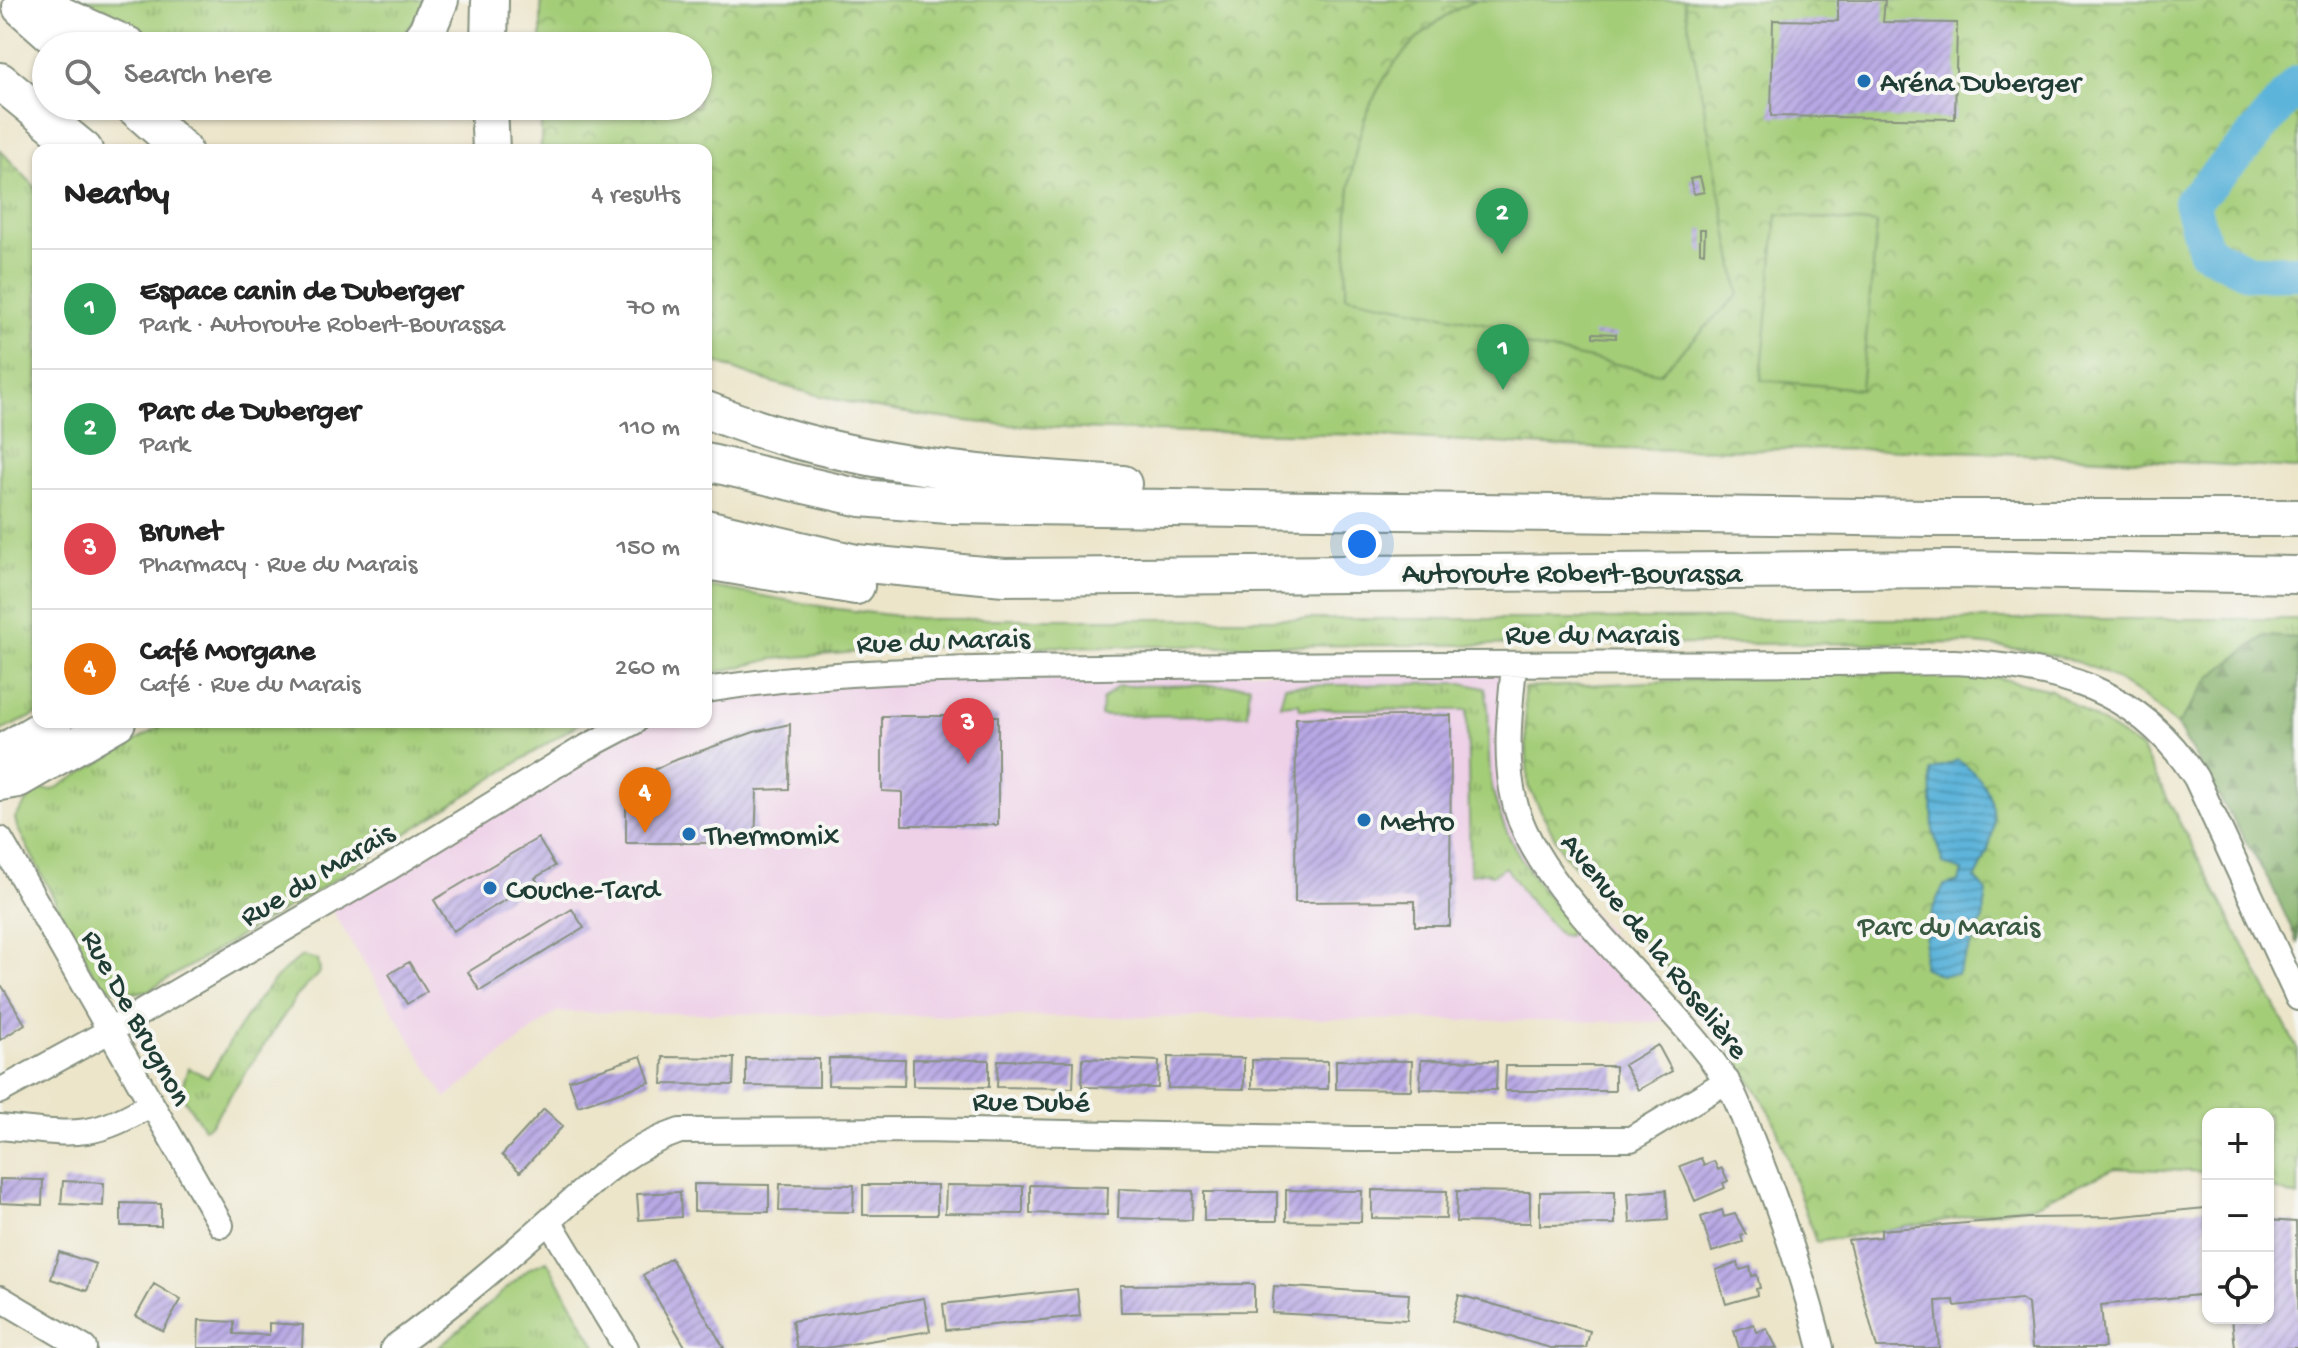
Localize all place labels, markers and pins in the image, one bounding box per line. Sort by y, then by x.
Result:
place label: Aréna Duberger [1880,68,2083,103]
marker: Aréna Duberger [1855,72,1873,90]
pin: 2 [1476,188,1528,254]
pin: 1 [1477,324,1529,390]
pin: 3 [942,698,994,764]
pin: 4 [619,767,671,833]
place label: Metro [1380,807,1455,842]
marker: Metro [1355,811,1373,829]
place label: Thermomix [703,821,839,856]
marker: Thermomix [680,825,698,843]
place label: Couche-Tard [506,875,662,910]
marker: Couche-Tard [481,879,499,897]

